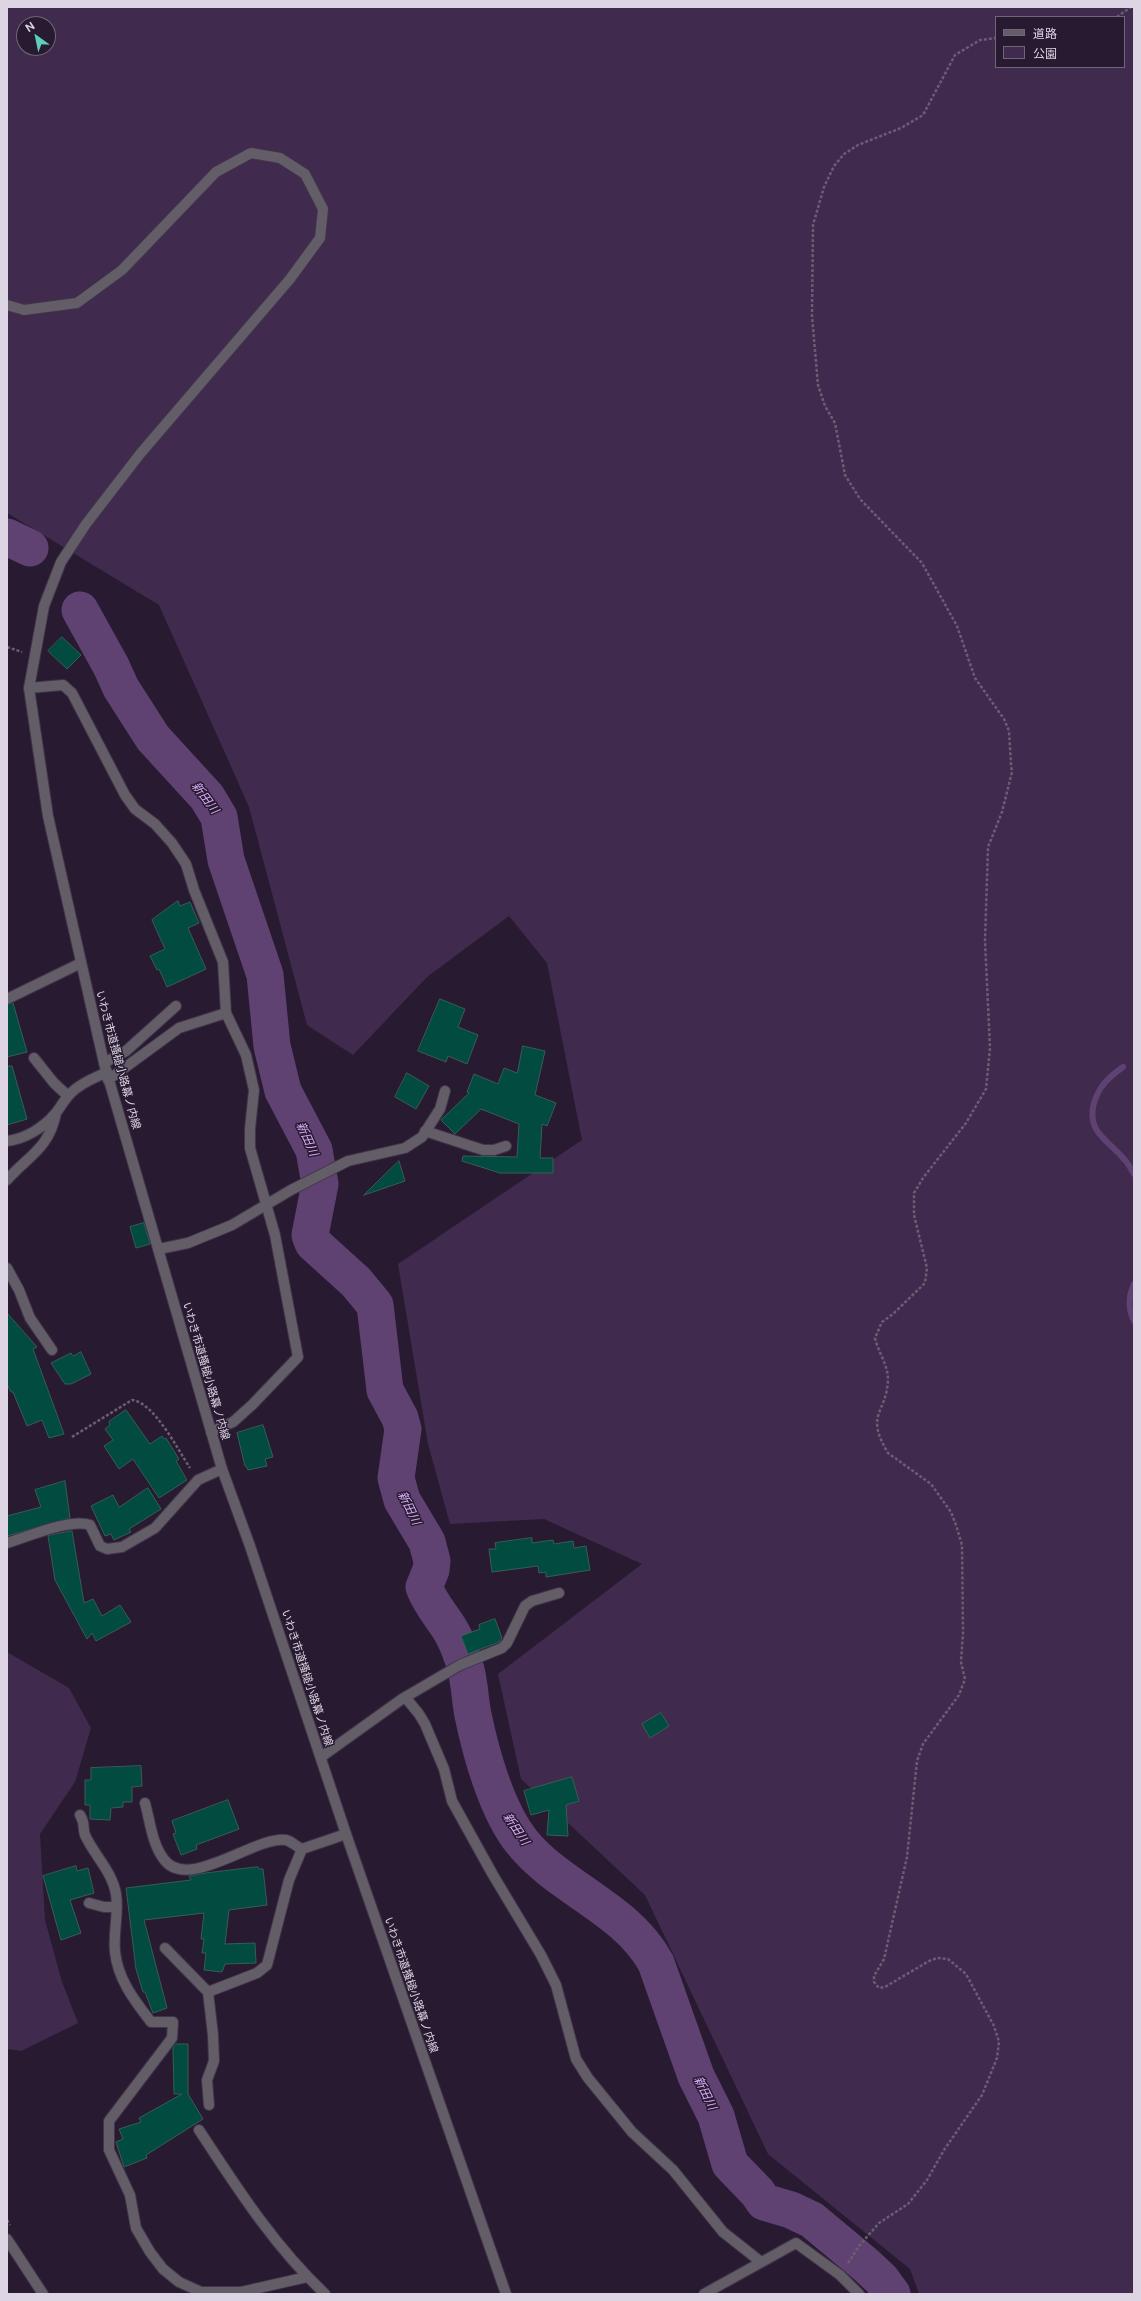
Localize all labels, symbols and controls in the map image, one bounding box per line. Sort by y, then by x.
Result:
north arrow [16,16,56,56]
legend [995,16,1125,68]
text: N [23,19,37,34]
text: 道路 [1033,27,1057,41]
text: 公園 [1033,47,1057,61]
water label: 新田川 [188,779,222,817]
street label: いわき市道搔槌小路幕ノ内線 [93,989,143,1131]
water label: 新田川 [293,1120,321,1158]
street label: いわき市道搔槌小路幕ノ内線 [180,1300,232,1442]
water label: 新田川 [395,1489,423,1527]
street label: いわき市道搔槌小路幕ノ内線 [279,1608,335,1748]
water label: 新田川 [500,1810,532,1848]
street label: いわき市道搔槌小路幕ノ内線 [381,1915,441,2055]
water label: 新田川 [691,2074,719,2112]

